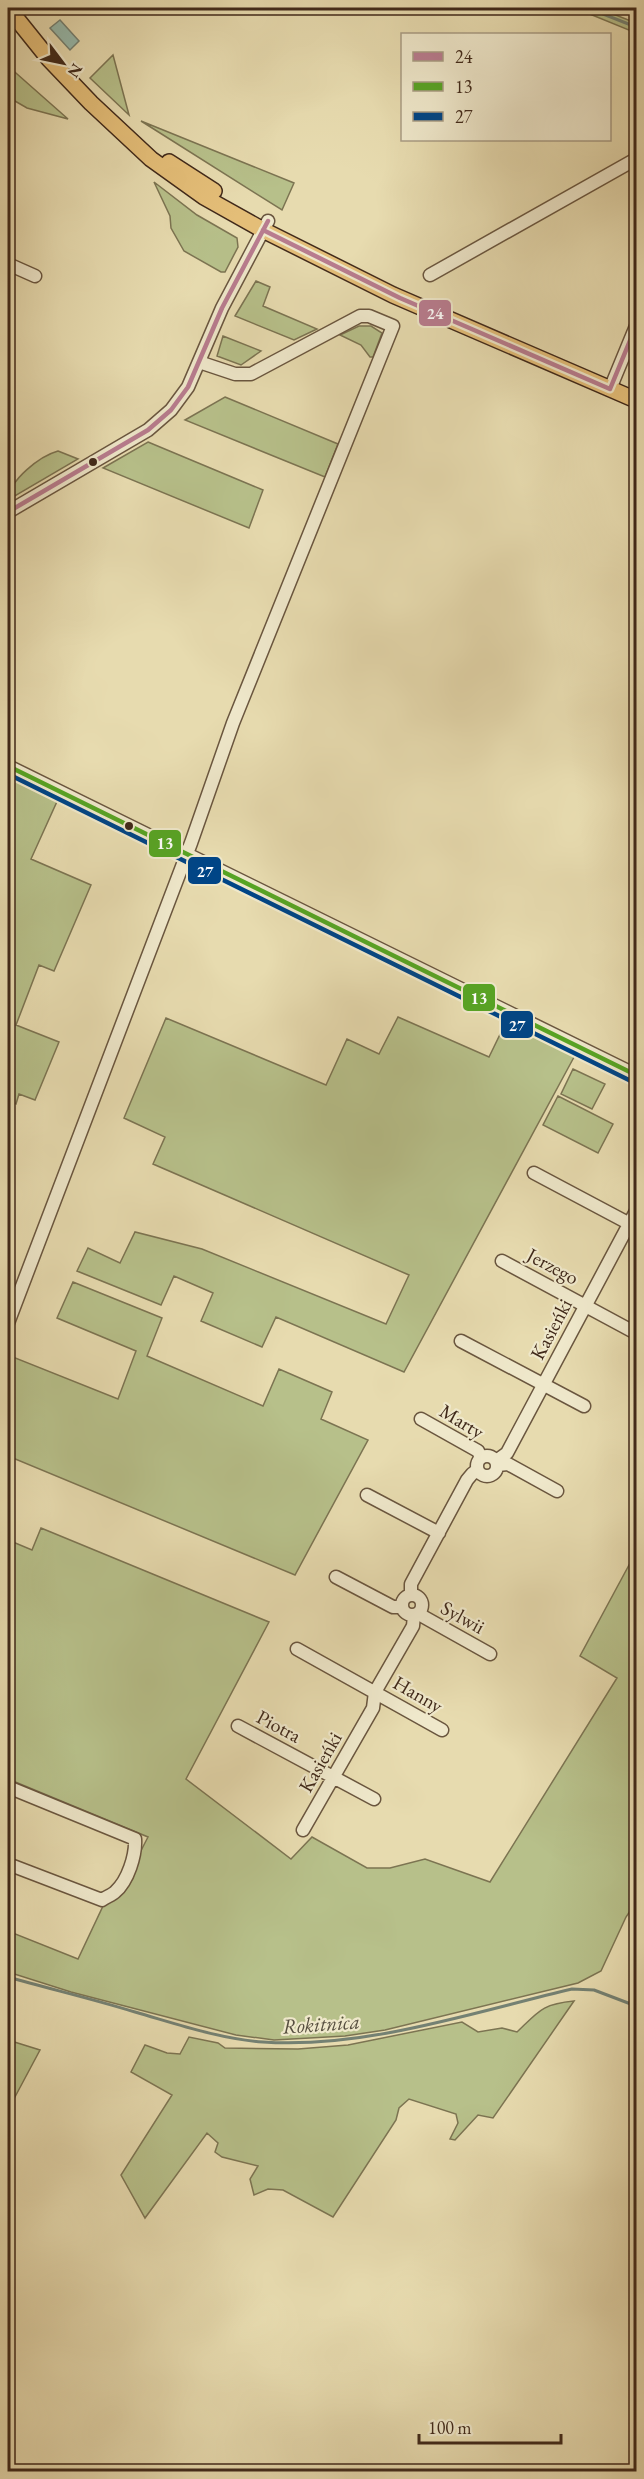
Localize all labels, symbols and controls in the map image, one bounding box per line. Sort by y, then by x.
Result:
north arrow [33,33,93,93]
legend [401,33,611,141]
text: 24 [455,45,473,68]
text: N [63,60,88,82]
text: 13 [455,75,472,98]
text: 27 [455,105,473,128]
line badge: 24 [418,299,452,327]
text: 24 [427,303,444,324]
unlabelled marker [87,456,99,468]
unlabelled marker [123,820,135,832]
line badge: 13 [148,829,182,858]
text: 13 [157,833,173,854]
line badge: 27 [187,856,222,885]
text: 27 [197,861,214,882]
line badge: 13 [462,983,496,1012]
text: 13 [471,988,487,1009]
line badge: 27 [500,1010,534,1039]
text: 27 [509,1015,526,1036]
street label: Jerzego [521,1241,584,1290]
street label: Kasieńki [524,1294,578,1364]
street label: Marty [435,1398,489,1444]
street label: Sylwii [436,1594,490,1640]
street label: Hanny [388,1669,448,1719]
street label: Piotra [252,1704,306,1748]
street label: Kasieńki [292,1727,348,1797]
water label: Rokitnica [281,2007,361,2040]
scale bar [419,2407,562,2445]
text: 100 m [428,2416,472,2439]

